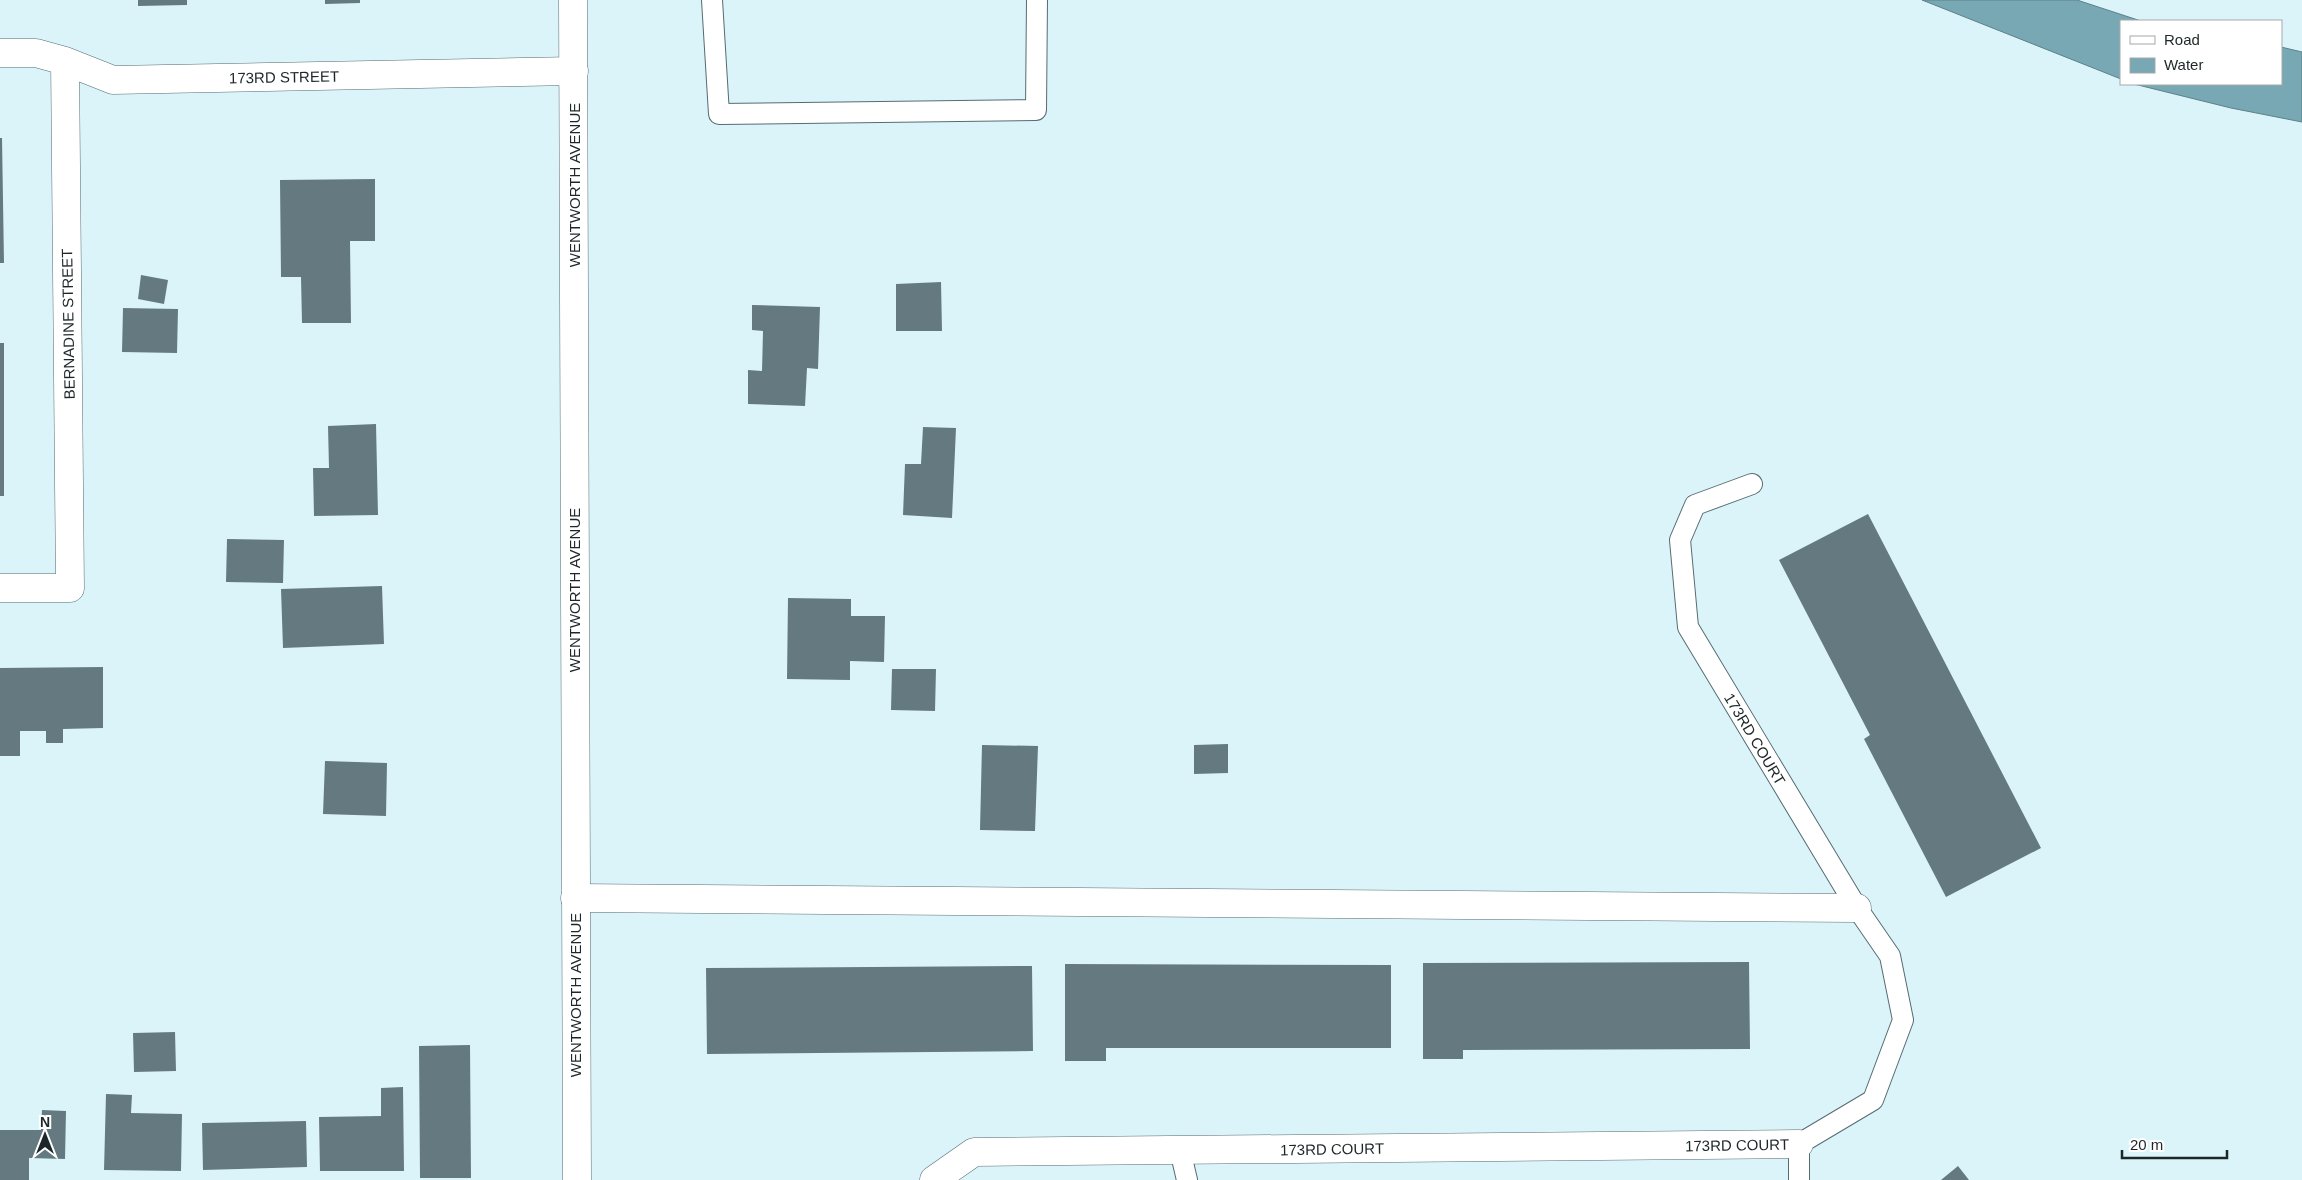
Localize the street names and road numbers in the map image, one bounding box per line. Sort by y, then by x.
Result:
street label: 173RD STREET [229,68,339,86]
street label: WENTWORTH AVENUE [566,103,583,267]
street label: BERNADINE STREET [58,248,78,400]
street label: WENTWORTH AVENUE [566,508,583,672]
street label: 173RD COURT [1721,690,1789,788]
street label: WENTWORTH AVENUE [567,913,584,1077]
street label: 173RD COURT [1685,1136,1789,1154]
street label: 173RD COURT [1280,1140,1384,1158]

